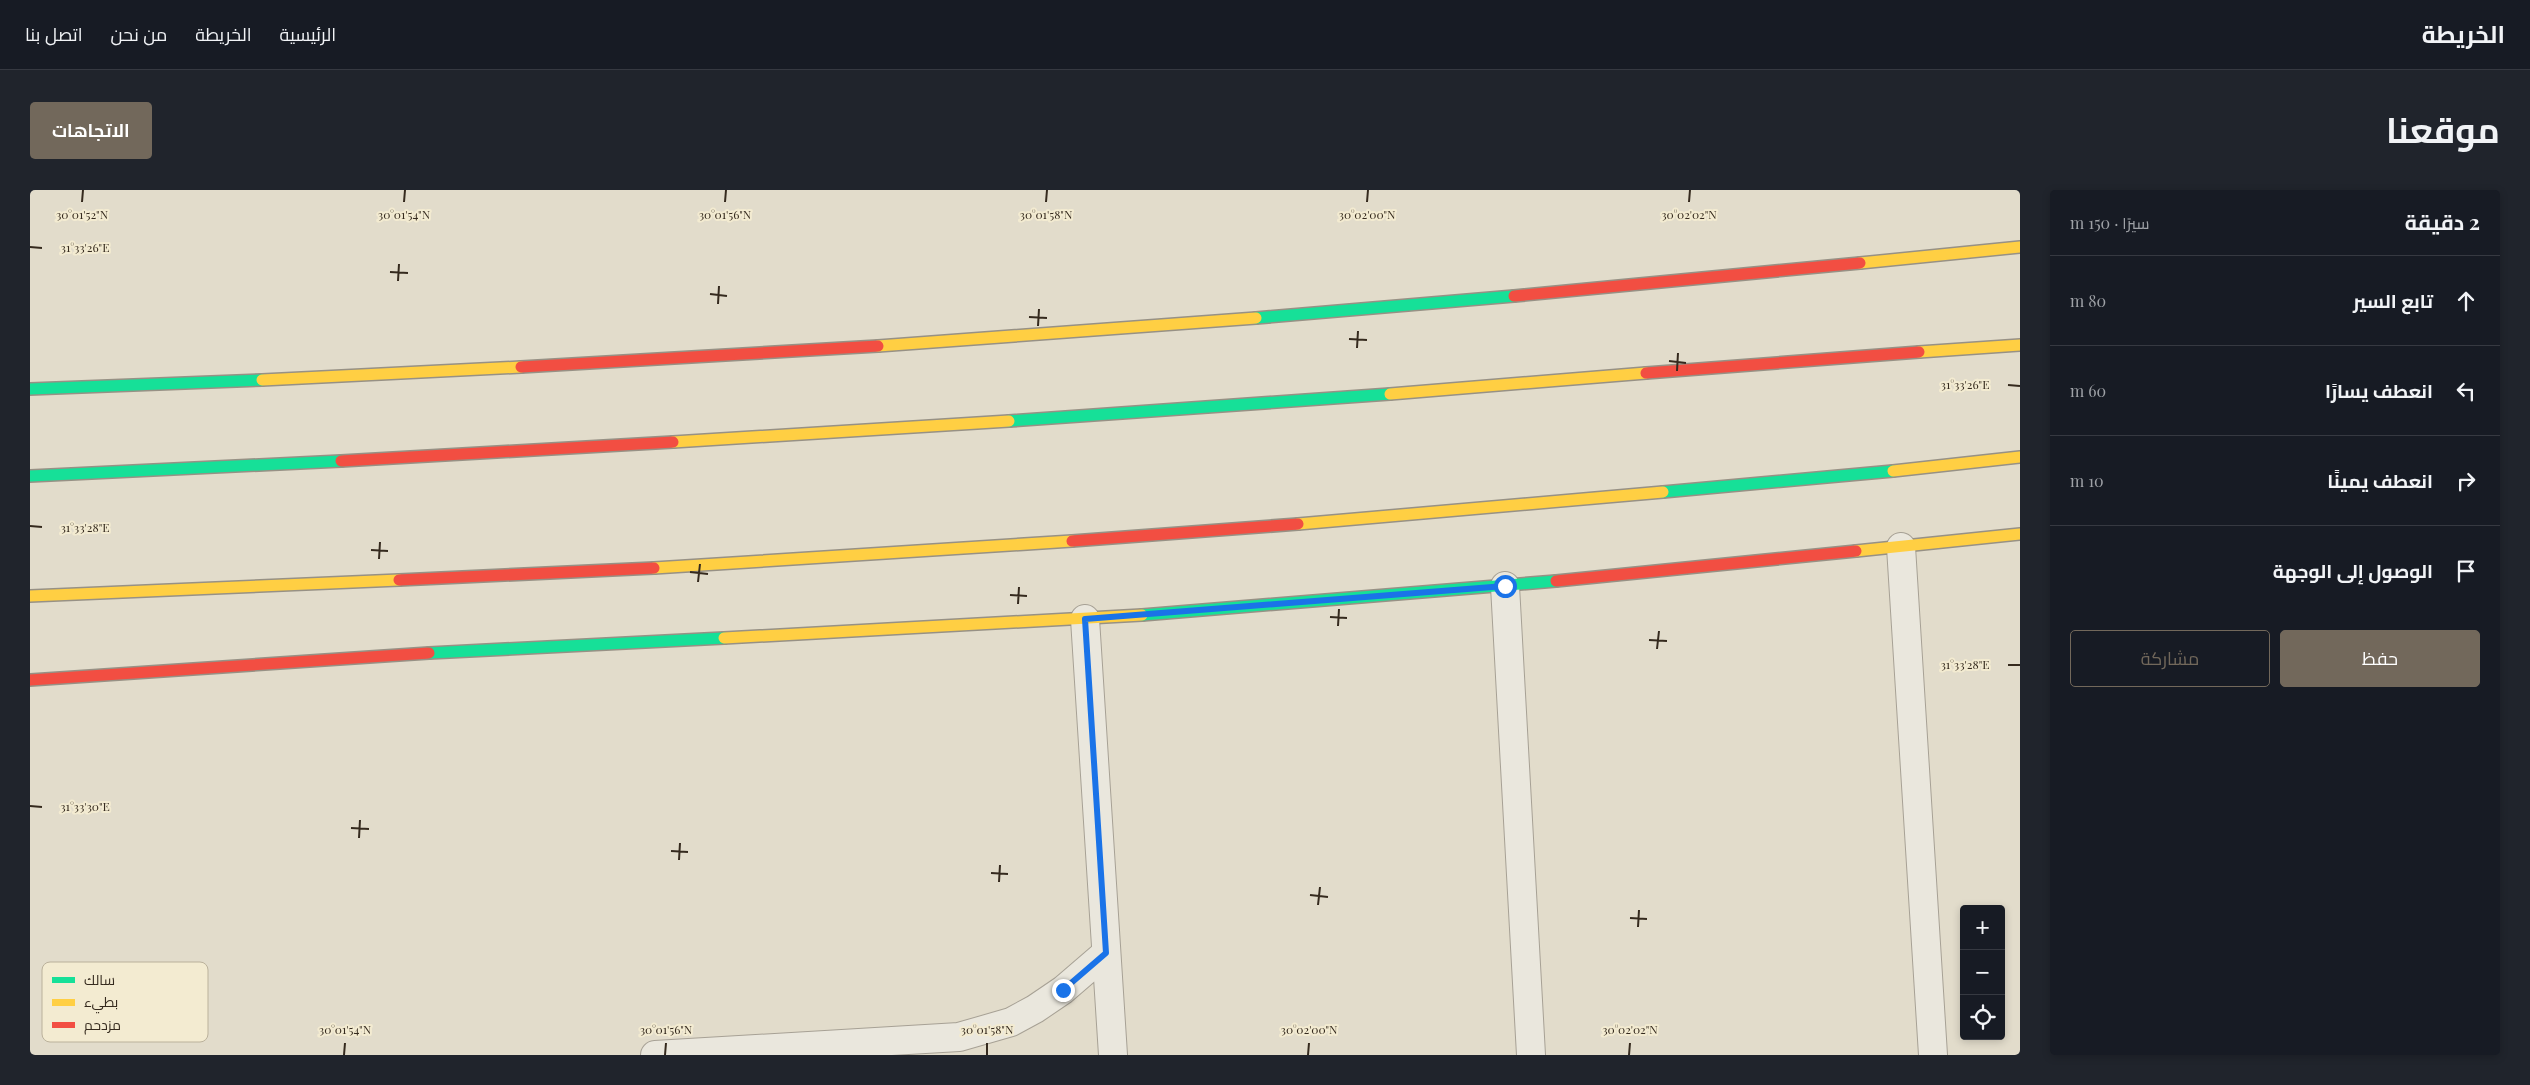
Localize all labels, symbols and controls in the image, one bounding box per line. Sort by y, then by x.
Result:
text: الخريطة [2422,17,2505,49]
text: اتصل بنا [25,22,82,46]
text: من نحن [110,22,167,46]
text: الخريطة [195,22,252,46]
text: الرئيسية [280,22,336,46]
button: الاتجاهات [30,102,152,159]
text: موقعنا [2386,105,2500,152]
text: 30°01'52"N [56,206,109,222]
text: 30°01'54"N [378,206,431,222]
text: 30°01'56"N [699,206,752,222]
text: 30°01'58"N [1020,206,1073,222]
text: 30°02'00"N [1338,206,1396,222]
text: 30°02'02"N [1661,206,1717,222]
text: 2 دقيقة [2405,207,2480,235]
text: سيرًا · 150 m [2070,212,2149,233]
text: 31°33'26"E [61,239,109,255]
text: تابع السير [2353,287,2433,313]
icon: ahead [2452,287,2480,315]
text: 80 m [2070,290,2106,311]
text: 31°33'26"E [1941,376,1989,392]
text: انعطف يسارًا [2325,377,2433,403]
icon: left [2452,377,2480,405]
text: 60 m [2070,380,2106,401]
text: انعطف يمينًا [2327,467,2433,493]
icon: right [2452,467,2480,495]
text: 10 m [2070,470,2104,491]
text: 31°33'28"E [60,519,110,535]
text: الوصول إلى الوجهة [2273,557,2433,583]
icon: arrive [2452,557,2480,585]
route start [1494,575,1517,598]
button: مشاركة [2070,630,2270,687]
button: حفظ [2280,630,2480,687]
text: 31°33'28"E [1940,656,1990,672]
text: 31°33'30"E [60,798,110,814]
map controls [1960,905,2005,1040]
button: + [1960,905,2005,950]
button: − [1960,950,2005,995]
legend [42,962,208,1042]
text: سالك [84,970,115,989]
route end [1052,979,1075,1002]
text: بطيء [84,992,118,1014]
button: locate [1960,995,2005,1040]
text: مزدحم [84,1015,121,1035]
text: 30°01'54"N [319,1021,372,1037]
text: 30°01'56"N [640,1021,693,1037]
text: 30°01'58"N [961,1021,1014,1037]
text: 30°02'00"N [1280,1021,1338,1037]
text: 30°02'02"N [1602,1021,1658,1037]

